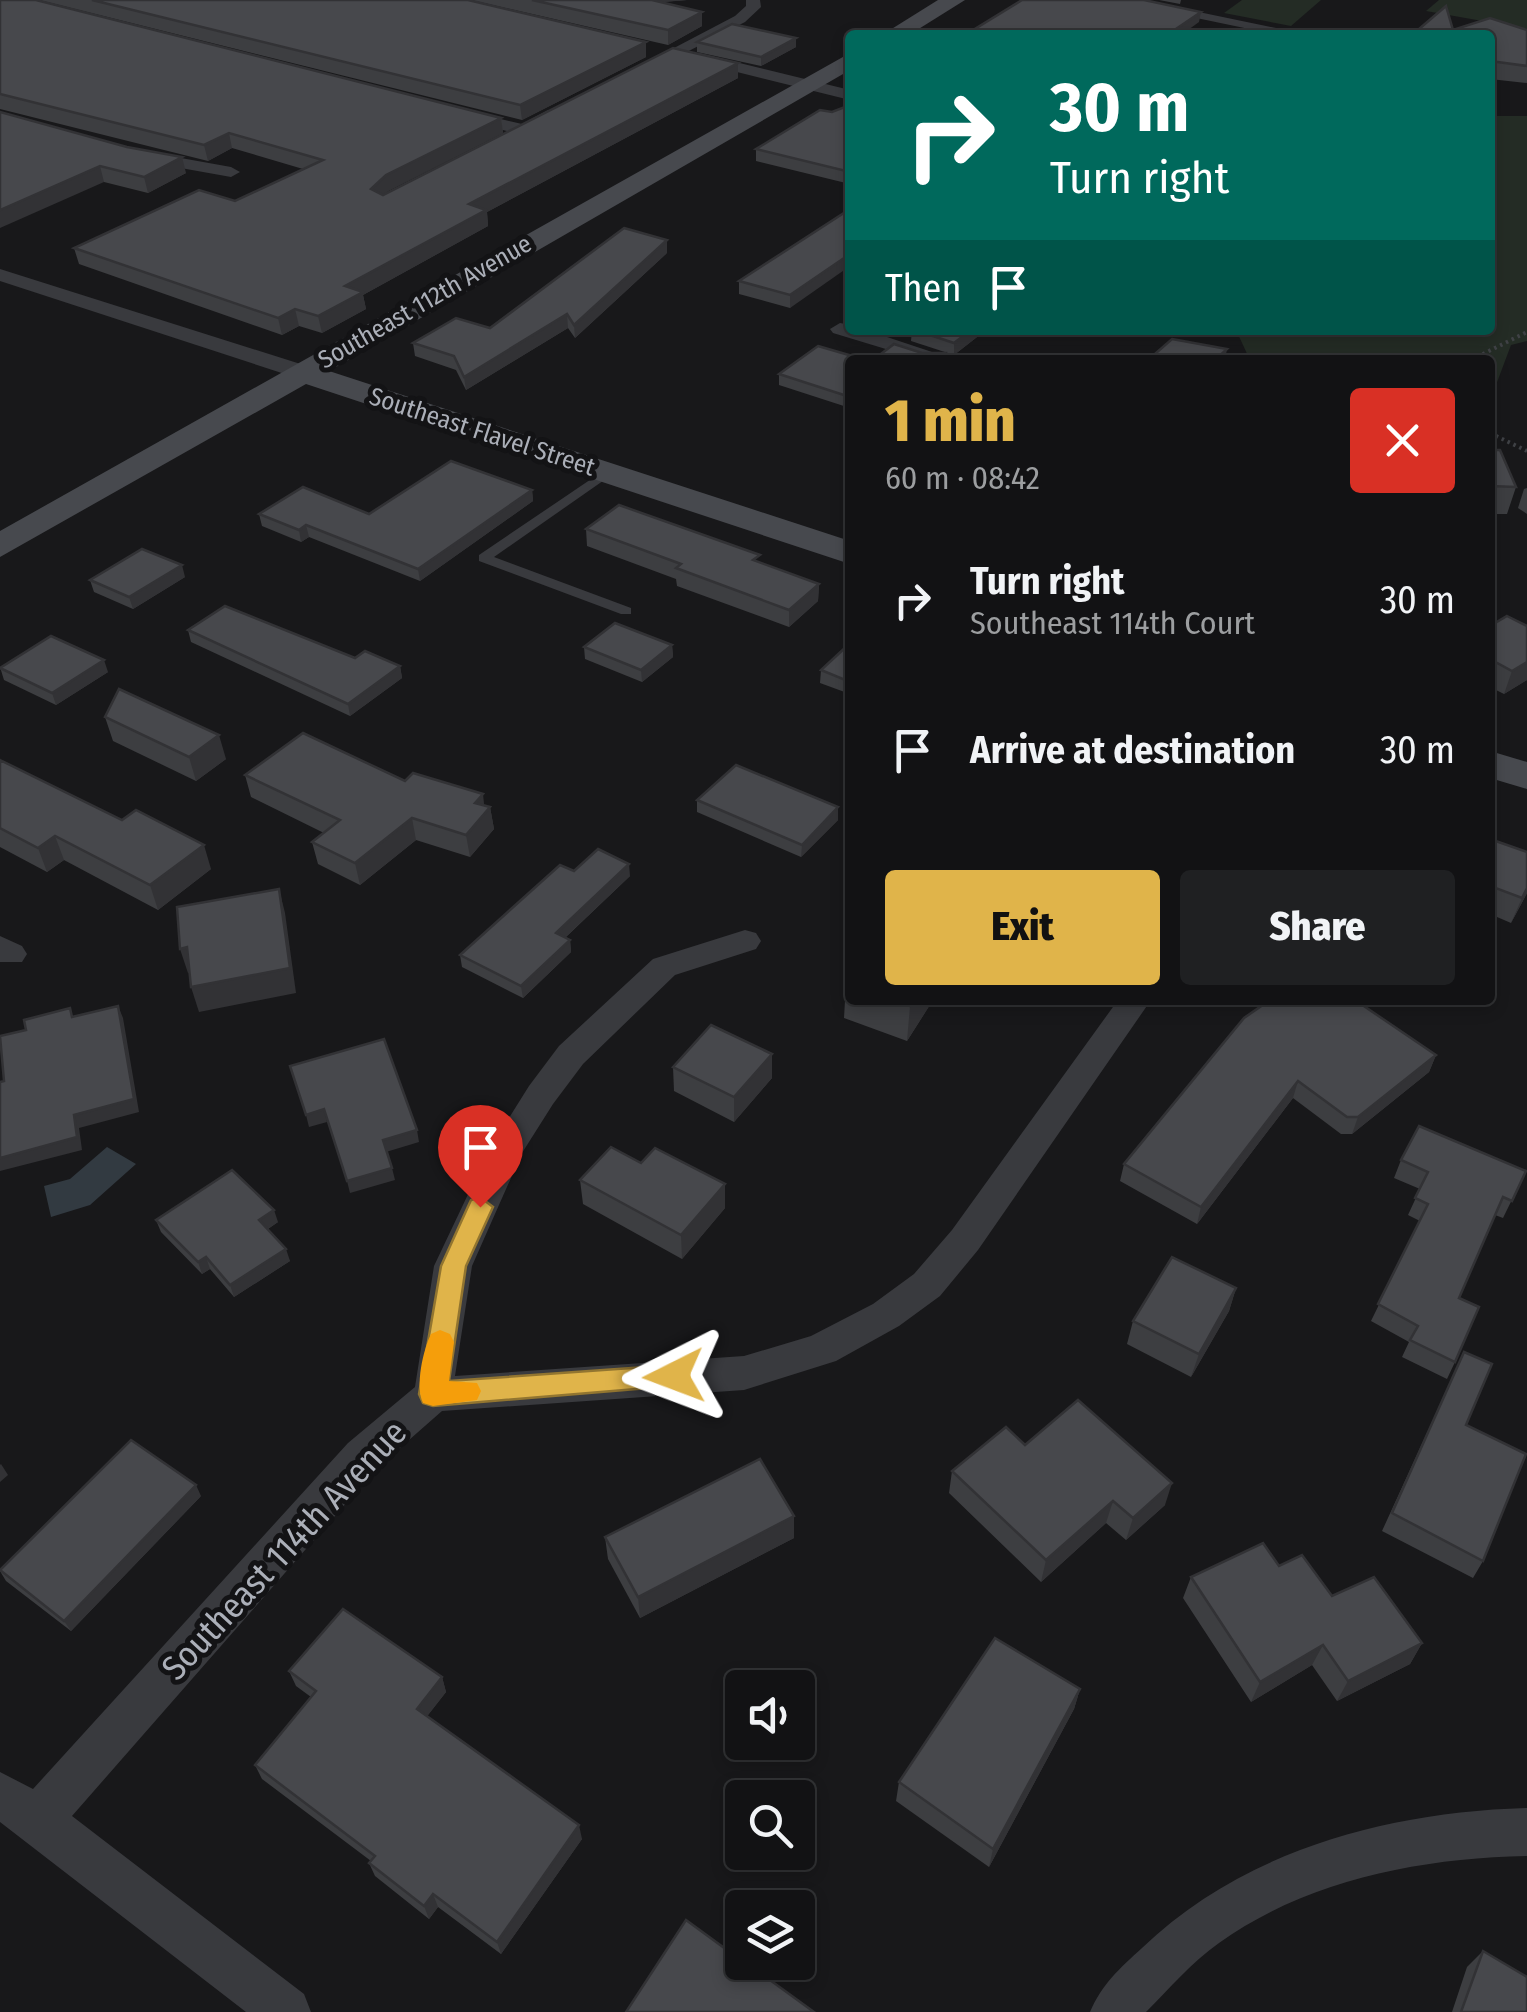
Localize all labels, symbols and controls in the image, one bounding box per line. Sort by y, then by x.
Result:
text: 30 m [1050,66,1189,150]
icon: right [885,70,1015,200]
text: Turn right [1050,151,1229,205]
street label: Southeast 112th Avenue [313,229,537,375]
icon: arrive [981,260,1036,315]
text: Then [885,265,961,311]
street label: Southeast Flavel Street [365,381,599,483]
text: 1 min [885,385,1016,457]
button: close [1350,388,1455,493]
text: 60 m · 08:42 [885,459,1040,497]
text: Turn right [970,558,1124,604]
icon: right [885,573,940,628]
text: 30 m [1380,577,1455,623]
text: Southeast 114th Court [970,604,1255,642]
icon: arrive [885,723,940,778]
text: Arrive at destination [970,727,1295,773]
text: 30 m [1380,727,1455,773]
button: Exit [885,870,1160,985]
button: Share [1180,870,1455,985]
pin [438,1105,523,1208]
icon: arrive [453,1120,508,1175]
position arrow [622,1324,726,1428]
street label: Southeast 114th Avenue [153,1412,415,1688]
map controls [725,1670,815,1980]
button: sound [725,1670,815,1760]
button: search [725,1780,815,1870]
button: layers [725,1890,815,1980]

